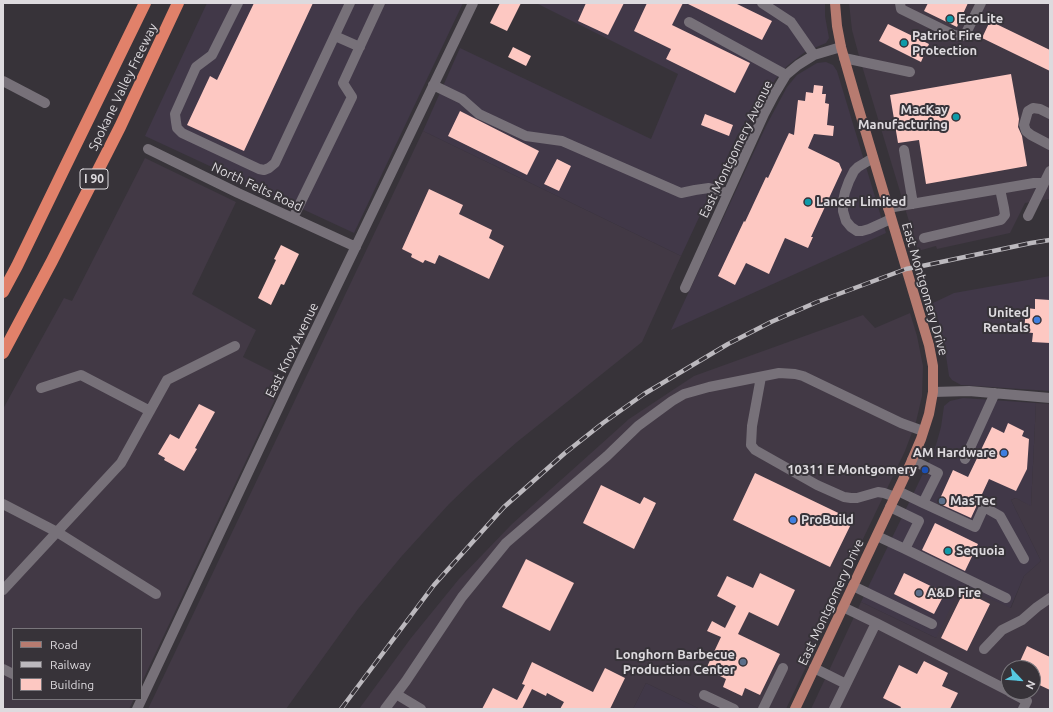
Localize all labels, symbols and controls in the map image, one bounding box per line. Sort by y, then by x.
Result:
place label: EcoLite [958,11,1003,27]
marker: EcoLite [945,14,955,24]
street label: Spokane Valley Freeway [85,21,161,153]
place label: Patriot Fire Protection [912,28,982,59]
marker: Patriot Fire Protection [899,38,909,48]
street label: East Montgomery Avenue [696,78,776,220]
place label: MacKay Manufacturing [858,102,948,133]
marker: MacKay Manufacturing [951,112,961,122]
street label: North Felts Road [209,159,305,215]
road number: I 90 [80,169,108,189]
place label: Lancer Limited [816,194,906,210]
marker: Lancer Limited [803,197,813,207]
street label: East Montgomery Drive [899,221,951,357]
street label: East Knox Avenue [262,300,322,400]
place label: United Rentals [983,305,1029,336]
marker: United Rentals [1032,315,1042,325]
place label: AM Hardware [913,445,996,461]
marker: AM Hardware [999,448,1009,458]
place label: 10311 E Montgomery [787,462,917,478]
marker: 10311 E Montgomery [920,465,930,475]
place label: MasTec [950,493,996,509]
marker: MasTec [937,496,947,506]
place label: ProBuild [801,512,854,528]
marker: ProBuild [788,515,798,525]
street label: East Montgomery Drive [795,536,867,668]
place label: Sequoia [956,543,1005,559]
marker: Sequoia [943,546,953,556]
place label: A&D Fire [927,585,981,601]
marker: A&D Fire [914,588,924,598]
legend [12,628,142,700]
text: Road [50,638,78,651]
place label: Longhorn Barbecue Production Center [616,647,735,678]
marker: Longhorn Barbecue Production Center [738,657,748,667]
text: Railway [50,658,91,671]
north arrow [1001,660,1041,700]
text: Building [50,678,94,691]
text: N [1024,678,1038,691]

